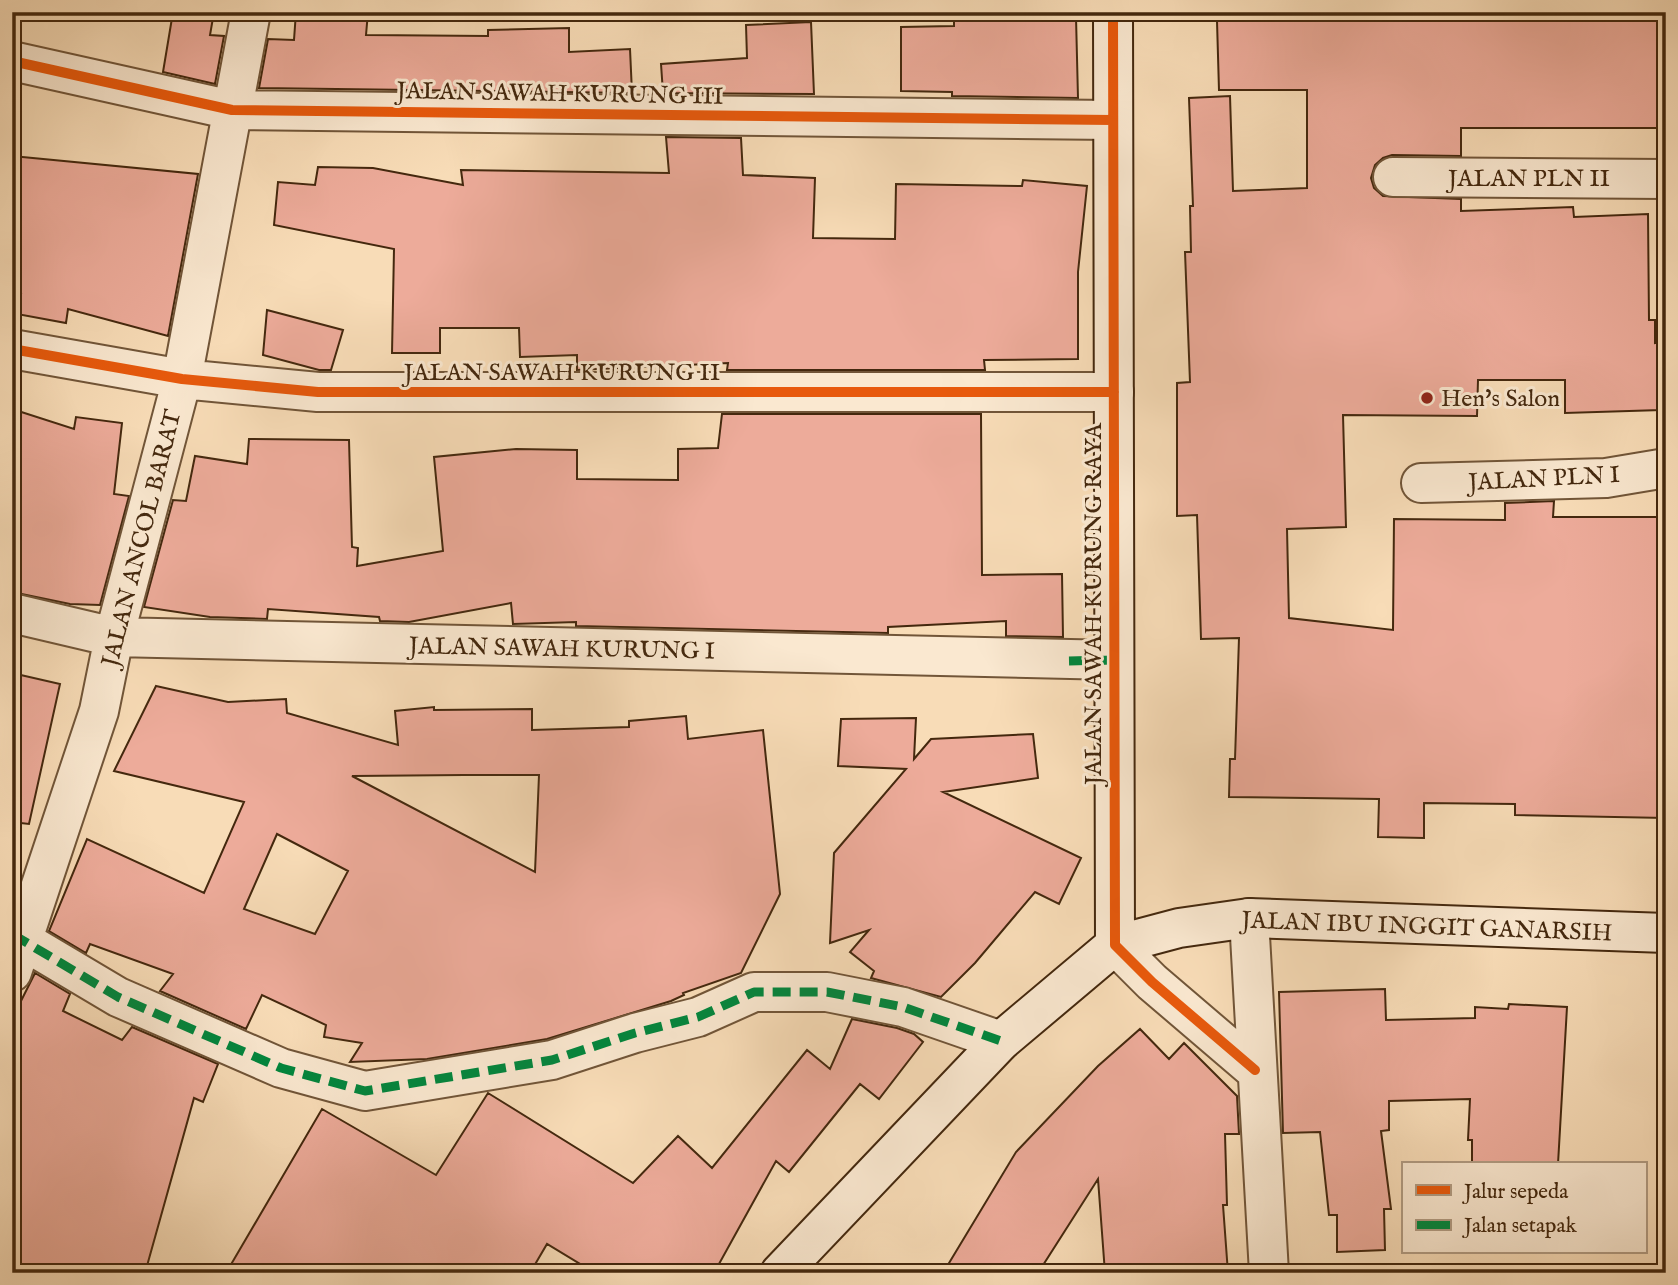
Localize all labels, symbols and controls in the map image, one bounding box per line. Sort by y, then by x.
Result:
street label: JALAN SAWAH KURUNG III [393,76,724,113]
street label: JALAN PLN II [1445,164,1610,195]
street label: JALAN SAWAH KURUNG II [401,358,720,389]
place label: Hen's Salon [1441,384,1560,415]
marker: Hen's Salon [1419,390,1435,406]
street label: JALAN ANCOL BARAT [95,406,190,673]
street label: JALAN SAWAH KURUNG RAYA [1079,422,1110,788]
street label: JALAN PLN I [1464,460,1621,499]
street label: JALAN SAWAH KURUNG I [406,631,715,668]
street label: JALAN IBU INGGIT GANARSIH [1238,905,1613,949]
legend [1402,1162,1646,1254]
text: Jalur sepeda [1462,1179,1569,1206]
text: Jalan setapak [1462,1213,1577,1240]

